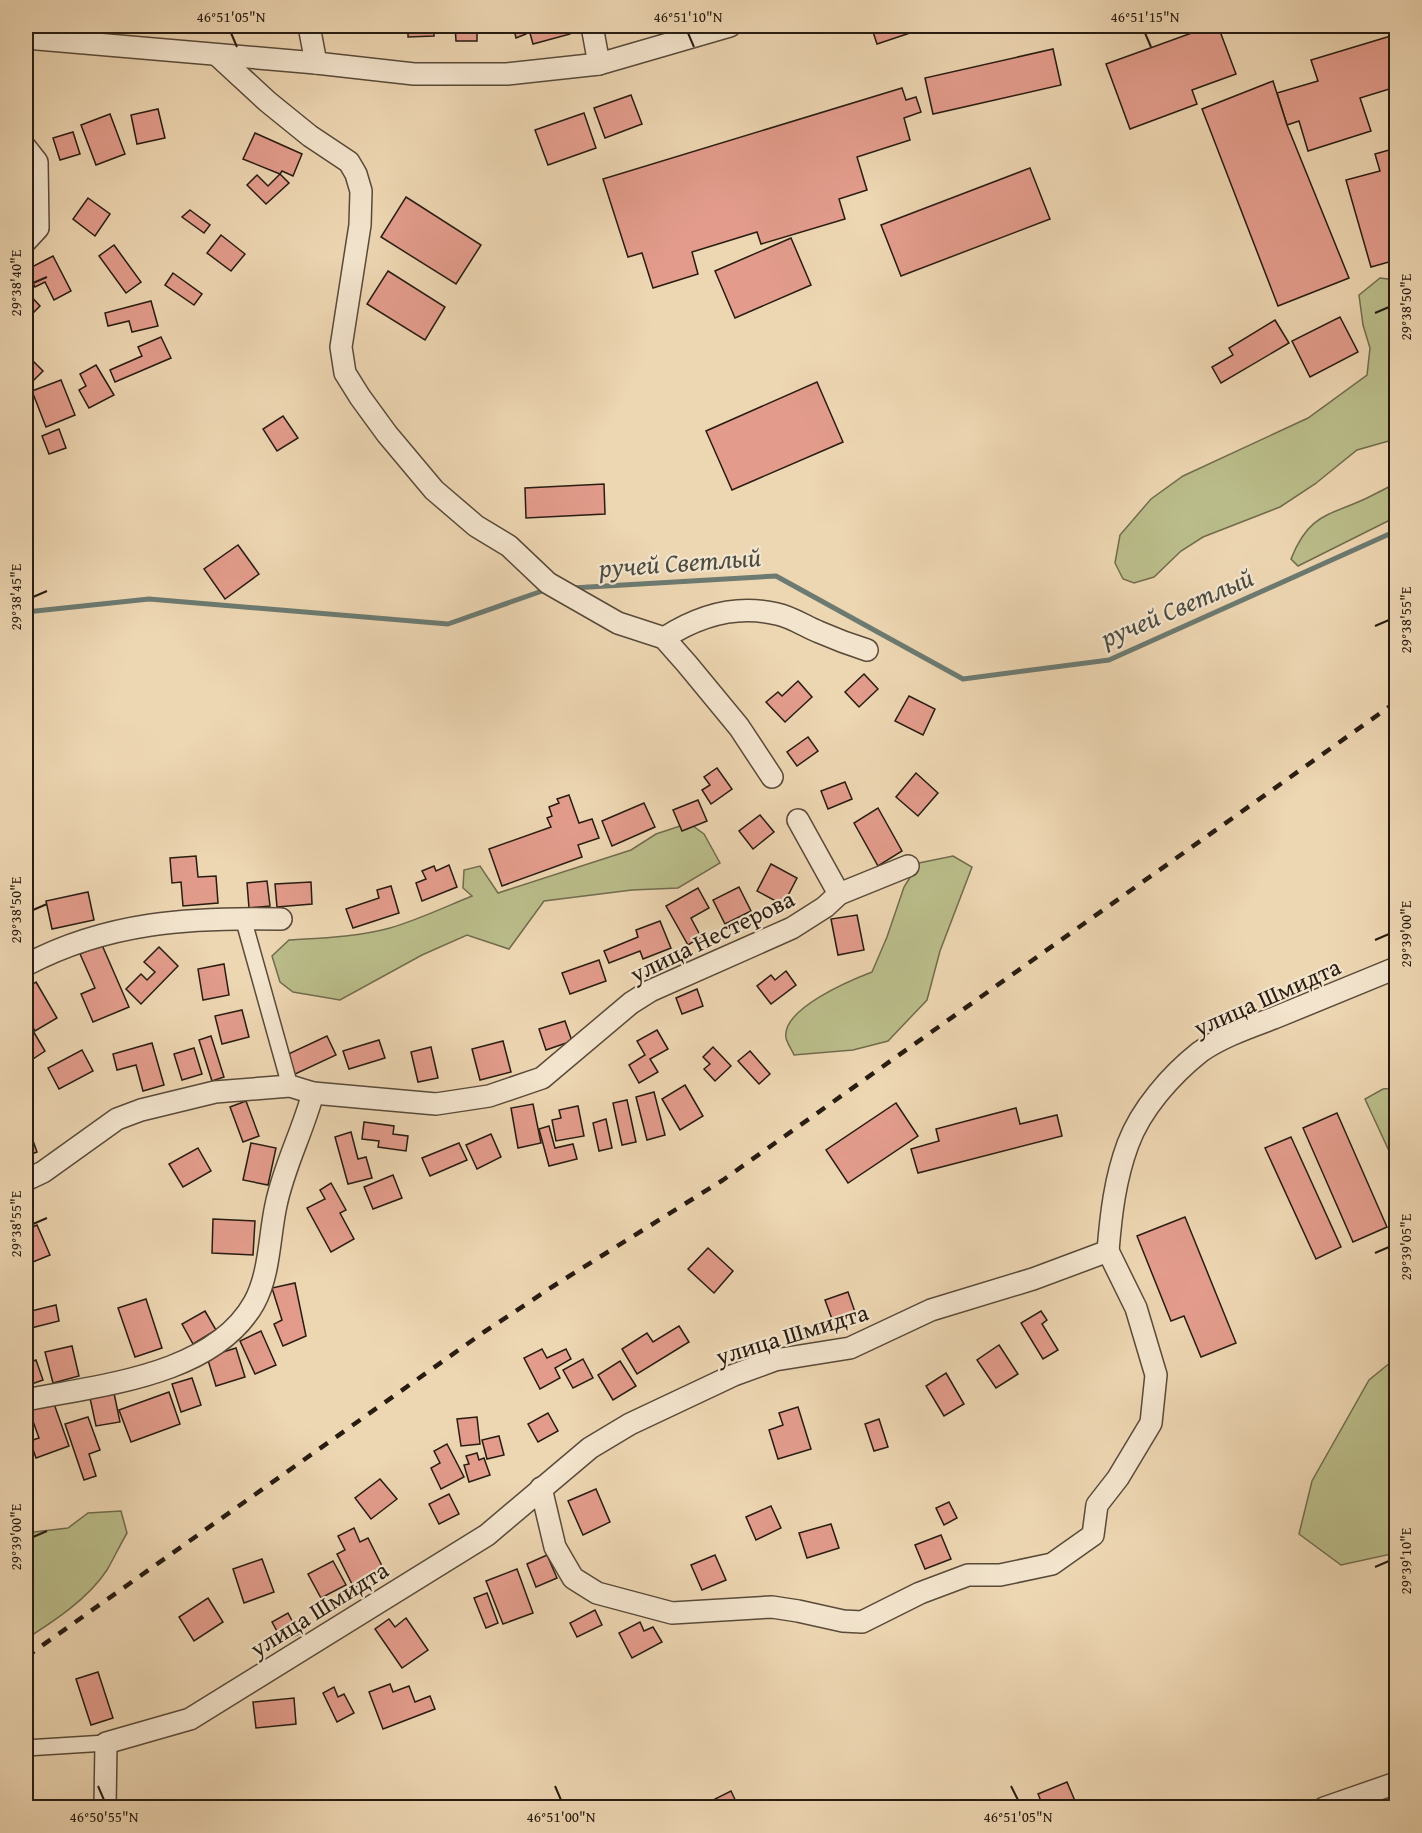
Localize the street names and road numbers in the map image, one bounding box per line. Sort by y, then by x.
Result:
street label: улица Нестерова [623,881,801,991]
street label: улица Шмидта [1187,949,1347,1045]
street label: улица Шмидта [711,1294,873,1374]
street label: улица Шмидта [242,1552,396,1666]

